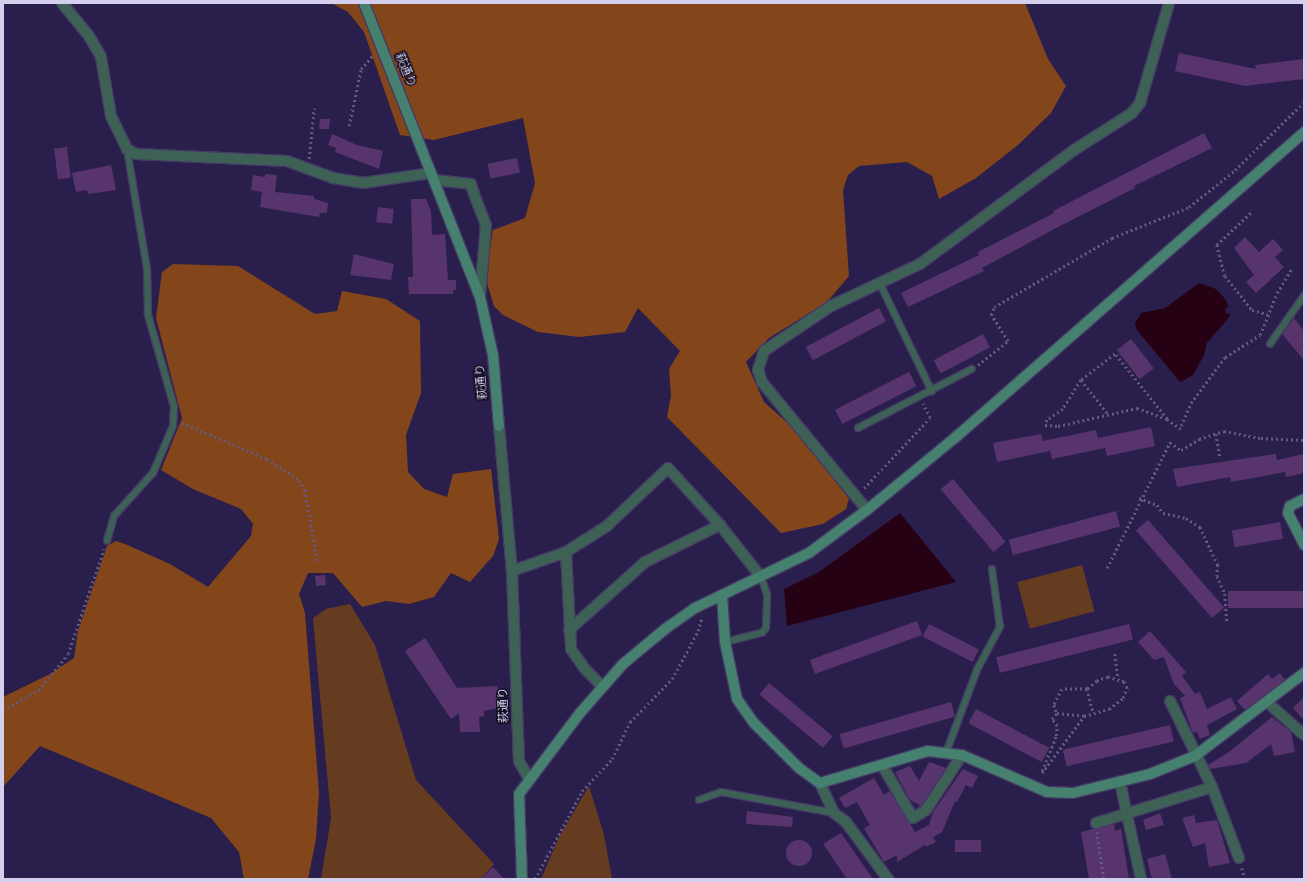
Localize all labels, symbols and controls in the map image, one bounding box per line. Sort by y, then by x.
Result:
street label: 萩通り [392,51,418,89]
street label: 萩通り [473,363,491,401]
street label: 萩通り [496,687,512,723]

